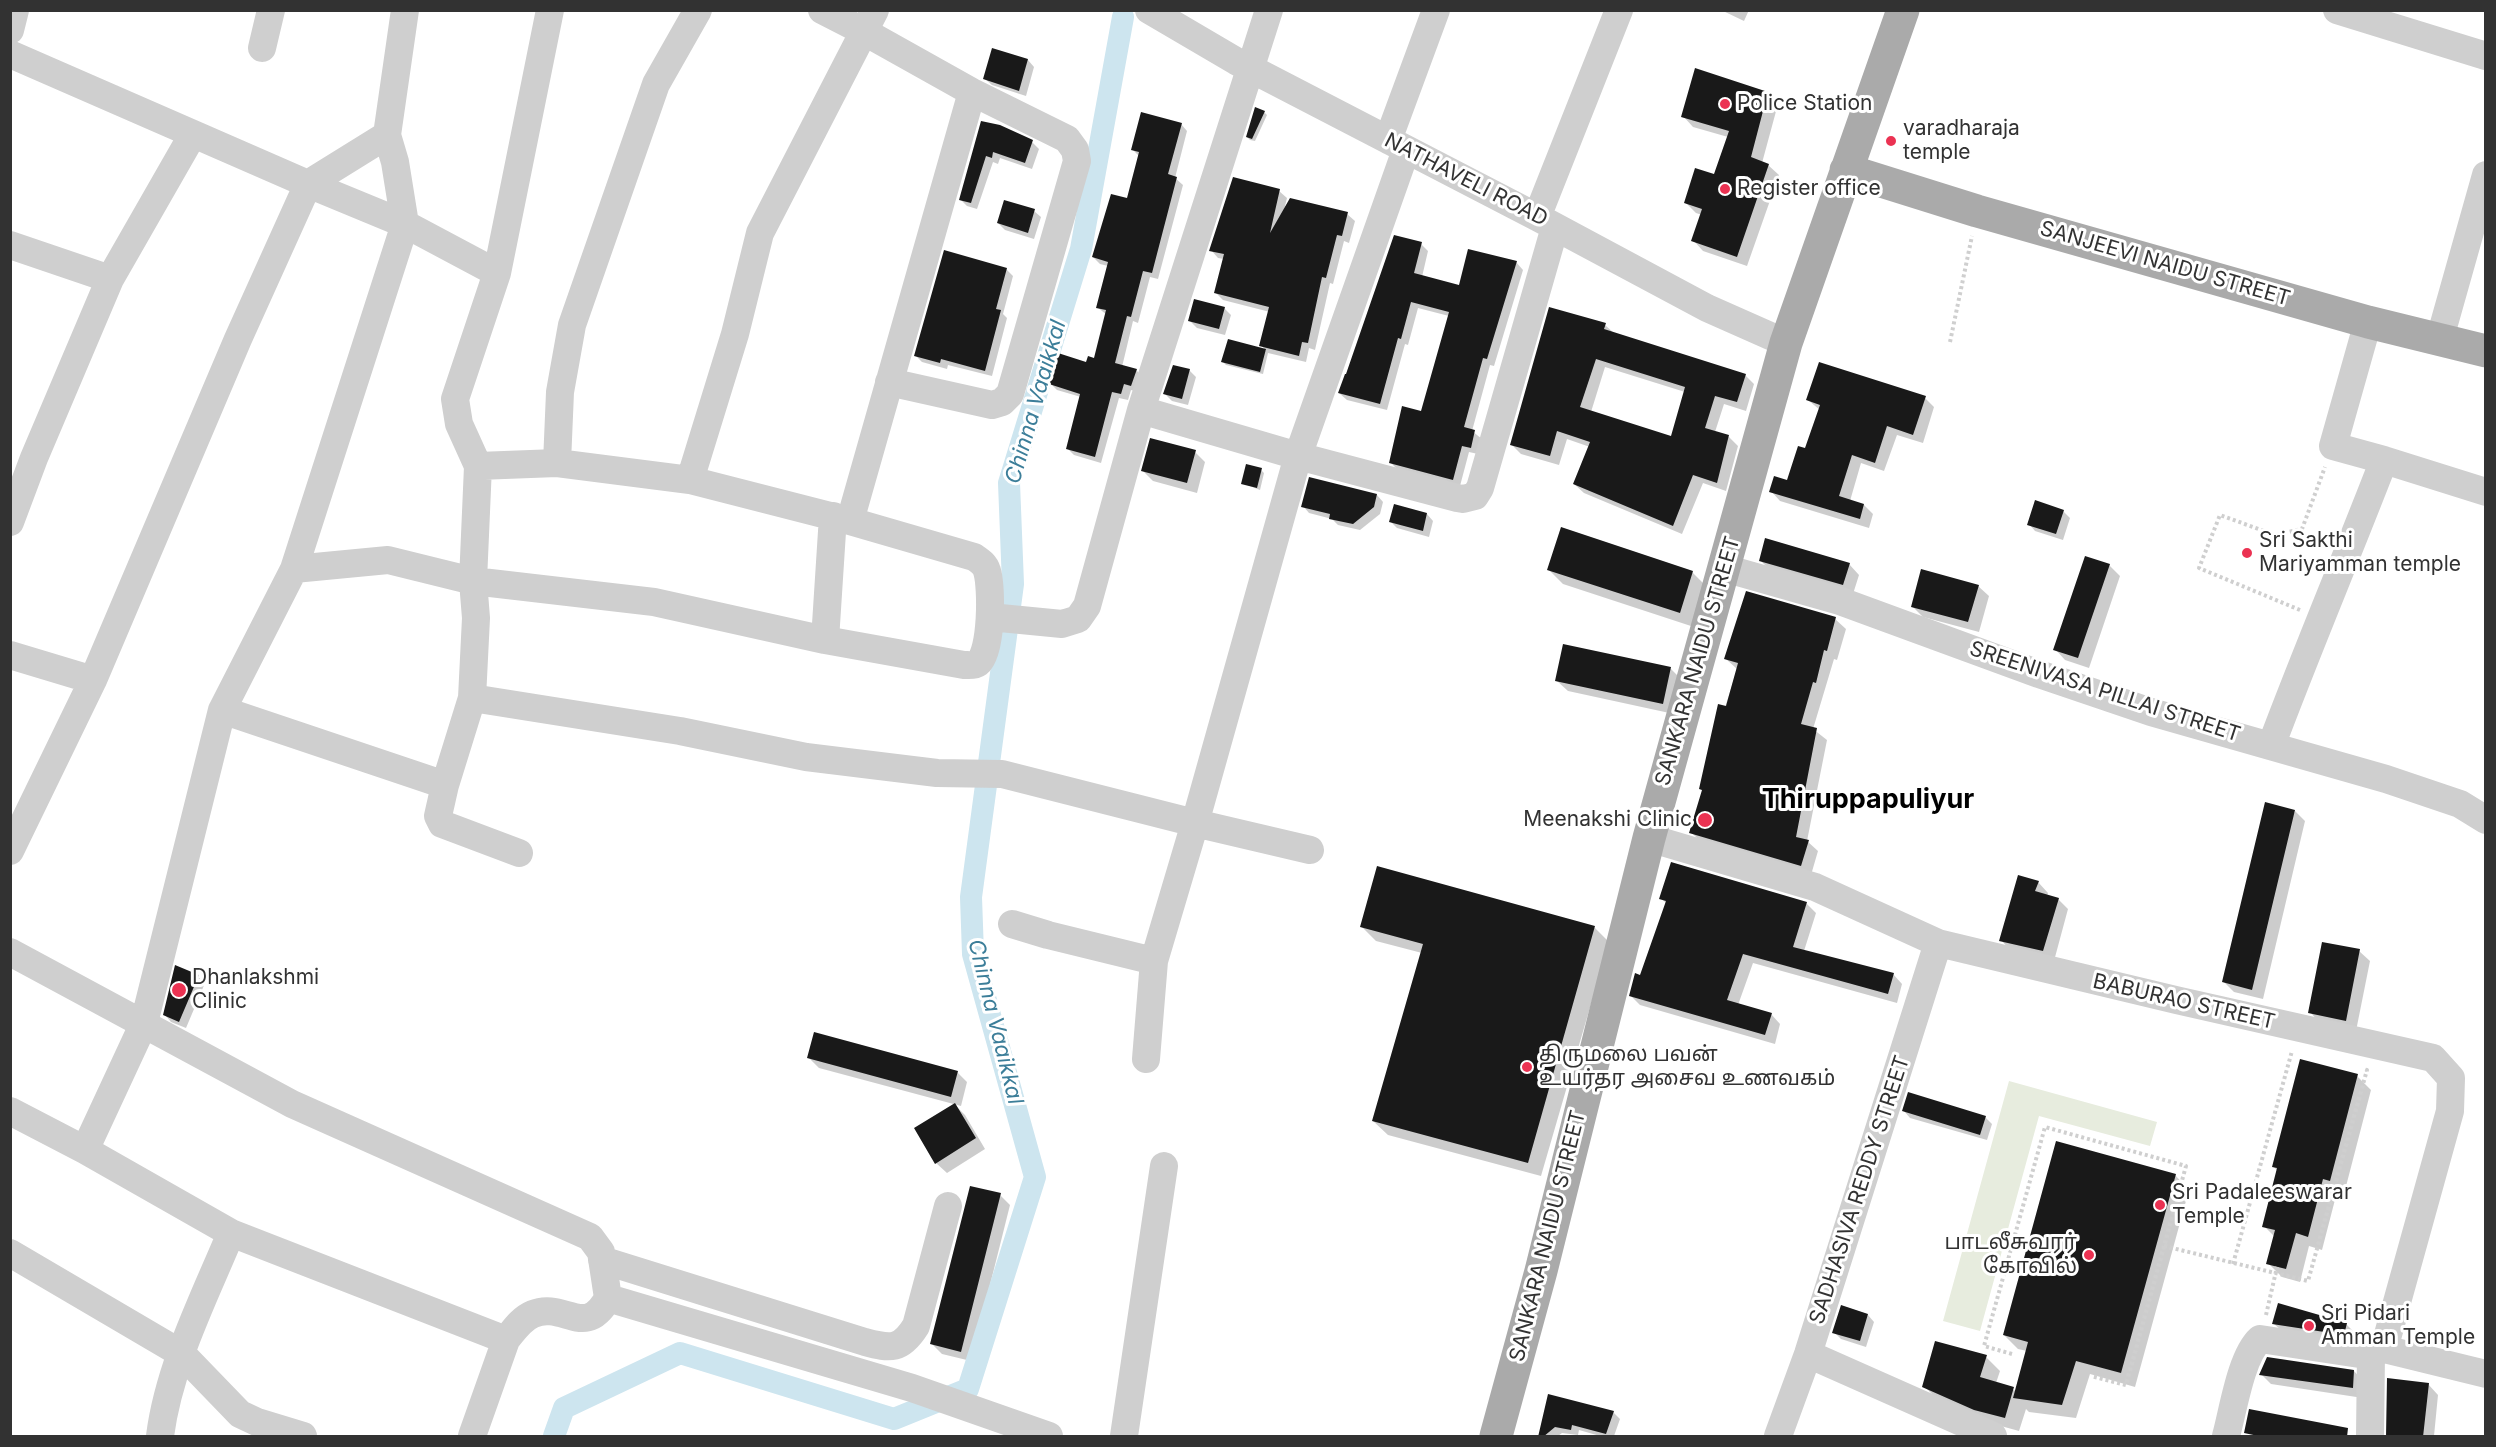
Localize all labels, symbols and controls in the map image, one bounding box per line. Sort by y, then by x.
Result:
place label: Police Station [1737,91,1872,117]
marker: Police Station [1718,97,1732,111]
place label: varadharaja temple [1903,116,2020,166]
street label: NATHAVELI ROAD [1380,128,1552,232]
marker: varadharaja temple [1884,134,1898,148]
place label: Register office [1737,176,1881,202]
marker: Register office [1718,182,1732,196]
street label: SANJEEVI NAIDU STREET [2037,216,2293,312]
water label: Chinna Vaaikkal [1000,317,1072,487]
place label: Sri Sakthi Mariyamman temple [2259,528,2461,578]
street label: SANKARA NAIDU STREET [1650,533,1746,789]
marker: Sri Sakthi Mariyamman temple [2240,546,2254,560]
street label: SREENIVASA PILLAI STREET [1966,636,2244,748]
district label: Thiruppapuliyur [1762,784,1974,816]
place label: Meenakshi Clinic [1523,807,1692,833]
marker: Meenakshi Clinic [1696,811,1714,829]
water label: Chinna Vaaikkal [962,937,1028,1107]
place label: Dhanlakshmi Clinic [192,965,319,1015]
street label: BABURAO STREET [2090,969,2278,1035]
marker: Dhanlakshmi Clinic [170,981,188,999]
place label: திருமலை பவன் உயர்தர அசைவ உணவகம் [1539,1042,1835,1092]
street label: SADHASIVA REDDY STREET [1805,1052,1915,1328]
marker: திருமலை பவன் உயர்தர அசைவ உணவகம் [1520,1060,1534,1074]
street label: SANKARA NAIDU STREET [1505,1108,1591,1364]
place label: Sri Padaleeswarar Temple [2172,1180,2352,1230]
marker: Sri Padaleeswarar Temple [2153,1198,2167,1212]
place label: பாடலீசுவரர் கோவில் [1944,1230,2077,1280]
marker: பாடலீசுவரர் கோவில் [2082,1248,2096,1262]
place label: Sri Pidari Amman Temple [2321,1301,2475,1351]
marker: Sri Pidari Amman Temple [2302,1319,2316,1333]

